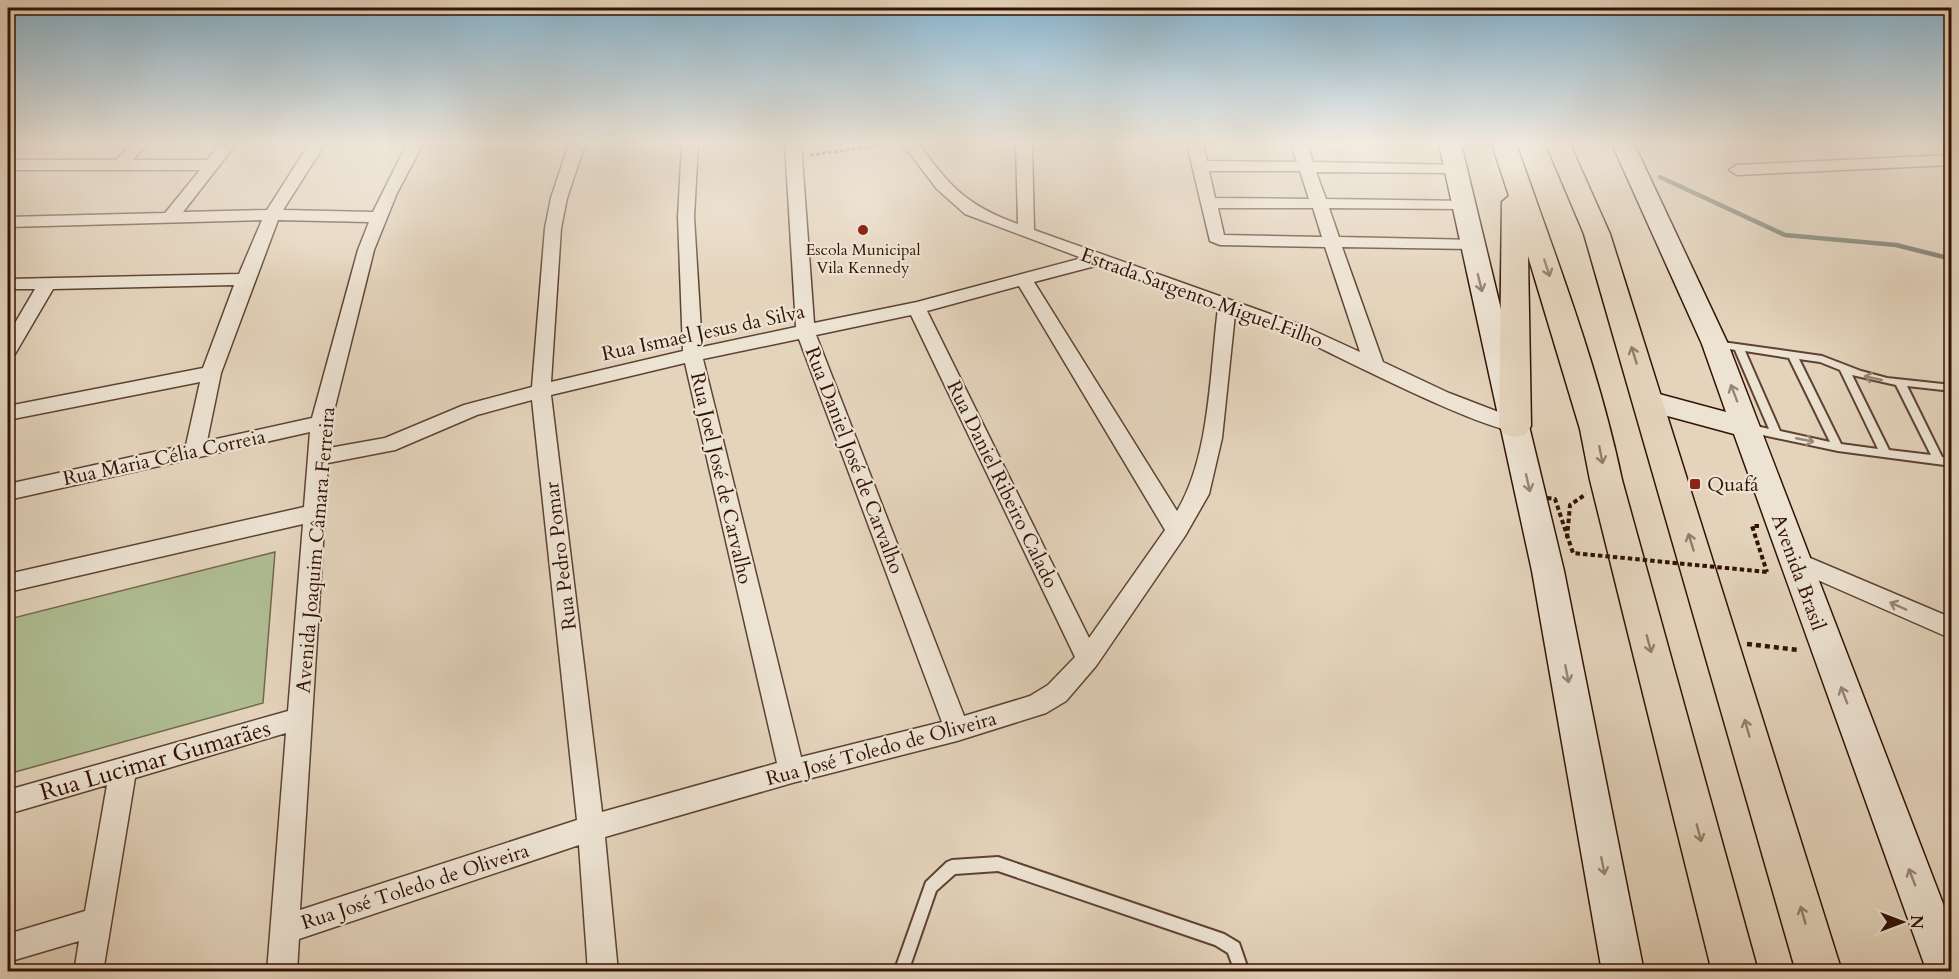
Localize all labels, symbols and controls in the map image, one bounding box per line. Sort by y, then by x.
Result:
marker: Escola Municipal Vila Kennedy [856,223,870,237]
place label: Escola Municipal Vila Kennedy [805,239,921,279]
street label: Estrada Sargento Miguel Filho [1077,241,1327,354]
one-way arrow [1542,258,1553,277]
one-way arrow [1475,273,1487,292]
street label: Rua Ismael Jesus da Silva [599,298,808,367]
street label: Rua Daniel José de Carvalho [799,343,910,578]
one-way arrow [1628,346,1639,365]
street label: Rua Joel José de Carvalho [684,370,759,587]
one-way arrow [1863,372,1883,383]
street label: Rua Daniel Ribeiro Calado [940,376,1065,593]
one-way arrow [1728,384,1739,403]
street label: Avenida Joaquim Câmara Ferreira [290,405,342,694]
street label: Rua Maria Célia Correia [60,423,268,492]
one-way arrow [1794,435,1814,446]
one-way arrow [1596,445,1607,465]
place label: Quafá [1707,471,1759,498]
one-way arrow [1522,473,1534,492]
marker: Quafá [1688,477,1702,491]
street label: Rua Pedro Pomar [538,479,583,632]
street label: Avenida Brasil [1765,510,1832,634]
one-way arrow [1685,532,1696,551]
one-way arrow [1889,599,1907,610]
one-way arrow [1644,634,1656,653]
one-way arrow [1562,664,1573,683]
one-way arrow [1838,686,1849,705]
street label: Rua José Toledo de Oliveira [763,705,1000,792]
street label: Rua Lucimar Gumarães [36,712,274,809]
one-way arrow [1741,719,1752,738]
one-way arrow [1693,823,1705,842]
street label: Rua José Toledo de Oliveira [298,837,533,936]
one-way arrow [1598,855,1609,875]
one-way arrow [1906,869,1917,887]
north arrow [1872,892,1932,952]
one-way arrow [1797,906,1808,925]
text: N [1905,915,1927,929]

